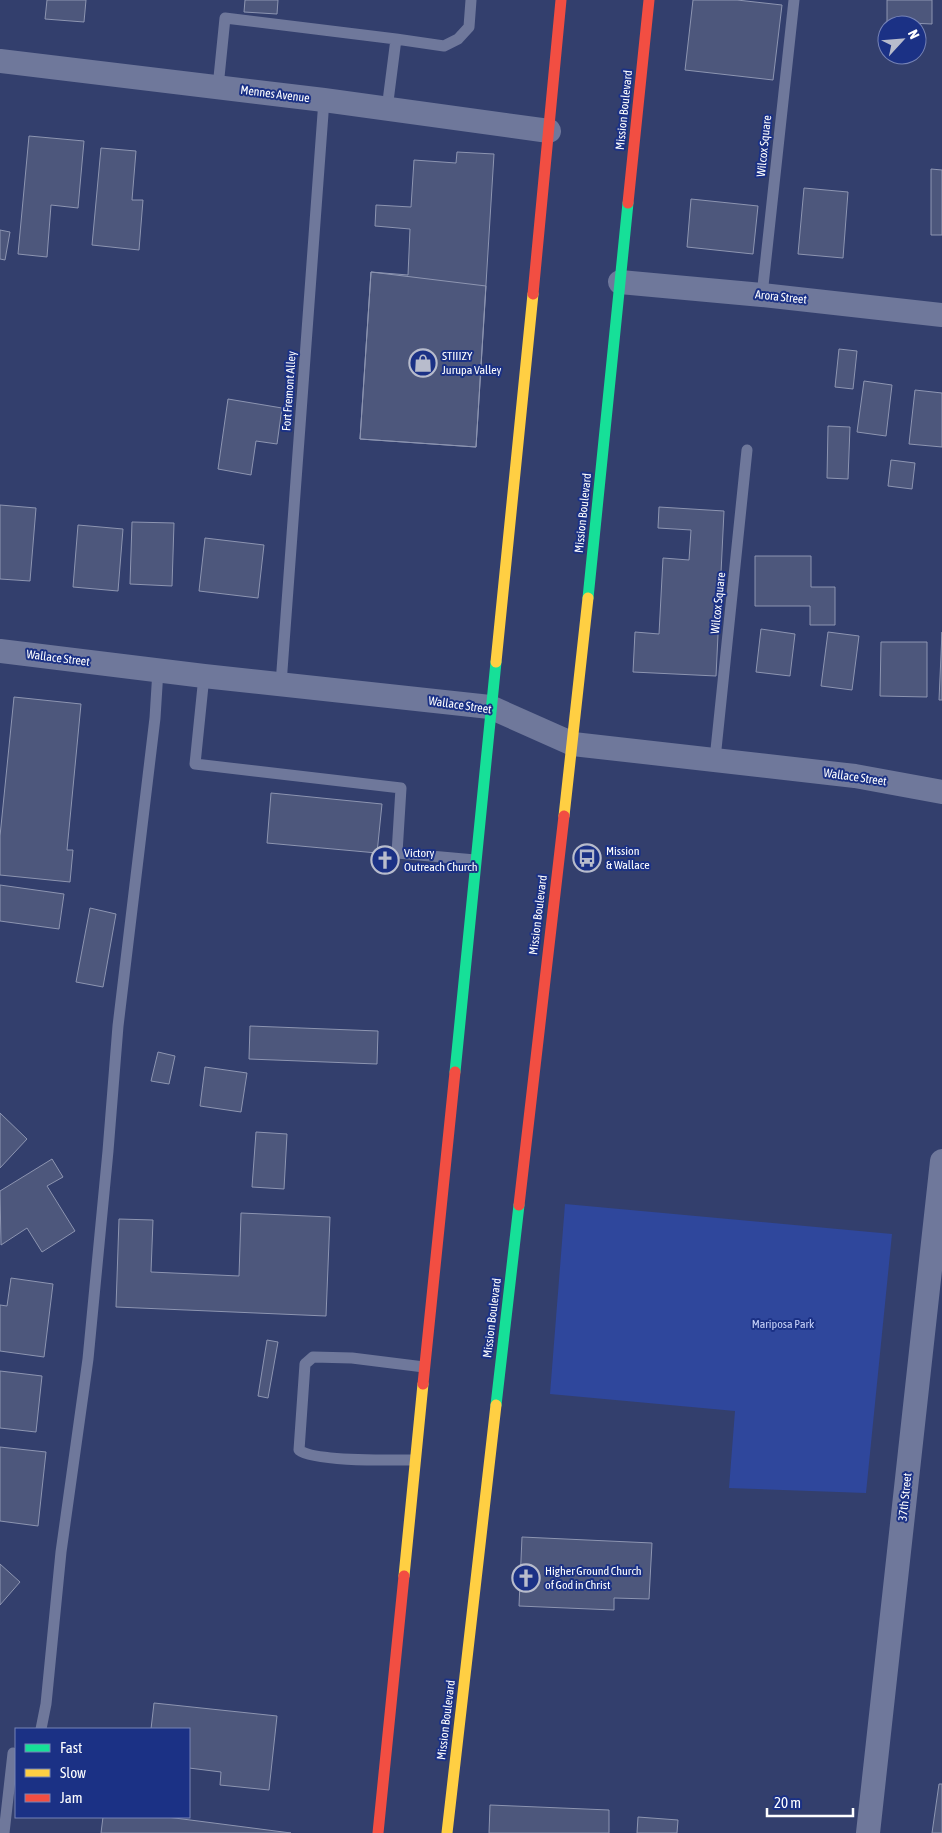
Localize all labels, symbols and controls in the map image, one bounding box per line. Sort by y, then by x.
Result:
north arrow [877,15,927,65]
text: N [905,27,923,42]
street label: Mission Boulevard [613,69,635,151]
street label: Mennes Avenue [240,83,310,105]
street label: Wilcox Square [754,114,774,178]
street label: Arora Street [754,287,808,307]
shop icon: STIIIZY Jurupa Valley [408,348,438,378]
place label: STIIIZY Jurupa Valley [442,349,502,377]
street label: Fort Fremont Alley [279,351,299,431]
street label: Mission Boulevard [572,472,594,554]
street label: Wilcox Square [708,571,728,635]
street label: Wallace Street [26,647,91,669]
street label: Wallace Street [427,694,493,716]
street label: Wallace Street [822,766,888,788]
bus stop icon: Mission & Wallace [572,843,602,873]
place label: Mission & Wallace [606,844,650,872]
church icon: Victory Outreach Church [370,845,400,875]
place label: Victory Outreach Church [404,846,478,874]
street label: Mission Boulevard [526,874,550,956]
street label: Mission Boulevard [480,1277,504,1359]
park label: Mariposa Park [752,1317,815,1331]
street label: 37th Street [896,1472,915,1522]
church icon: Higher Ground Church of God in Christ [511,1563,541,1593]
place label: Higher Ground Church of God in Christ [545,1564,642,1592]
street label: Mission Boulevard [434,1679,458,1761]
legend [15,1728,190,1818]
text: Fast [60,1739,82,1756]
text: Slow [60,1764,86,1781]
scale bar [767,1786,853,1818]
text: Jam [60,1789,83,1806]
text: 20 m [774,1794,801,1811]

